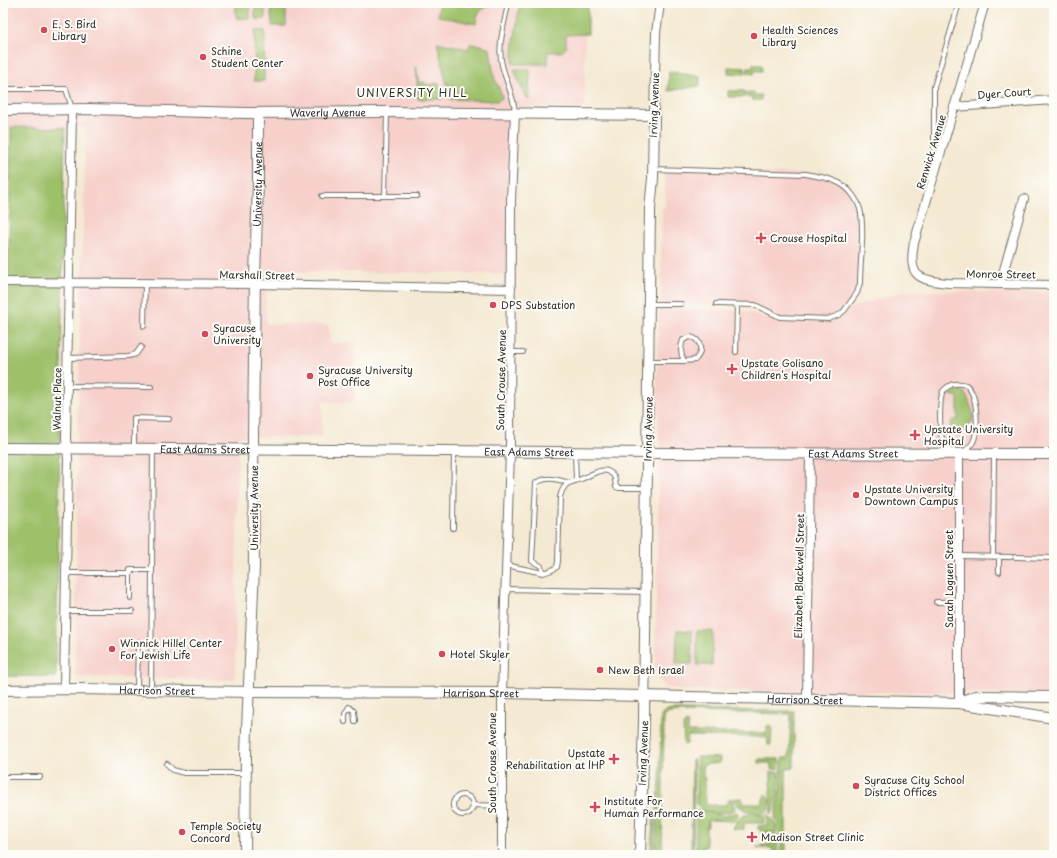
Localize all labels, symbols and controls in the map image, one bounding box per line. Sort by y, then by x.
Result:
place label: E. S. Bird Library [52,16,96,43]
place label: Health Sciences Library [762,22,838,49]
marker: E. S. Bird Library [39,25,49,35]
marker: Health Sciences Library [749,31,759,41]
place label: Schine Student Center [211,43,284,70]
marker: Schine Student Center [198,52,208,62]
street label: Irving Avenue [645,72,662,138]
street label: Dyer Court [976,83,1032,102]
district label: UNIVERSITY HILL [356,84,468,101]
street label: Waverly Avenue [290,104,367,120]
street label: Renwick Avenue [912,112,949,191]
street label: University Avenue [249,141,265,227]
place label: Crouse Hospital [770,230,847,245]
marker: Crouse Hospital [755,232,767,244]
street label: Monroe Street [966,265,1036,282]
street label: Marshall Street [219,266,295,283]
place label: DPS Substation [501,297,575,312]
marker: DPS Substation [488,300,498,310]
place label: Syracuse University [213,320,261,347]
marker: Syracuse University [200,329,210,339]
street label: South Crouse Avenue [492,329,509,431]
place label: Upstate Golisano Children's Hospital [741,355,831,382]
place label: Syracuse University Post Office [318,362,413,389]
marker: Upstate Golisano Children's Hospital [726,363,738,375]
street label: Walnut Place [48,367,65,431]
marker: Syracuse University Post Office [305,371,315,381]
street label: Irving Avenue [639,396,656,462]
place label: Upstate University Hospital [924,421,1013,448]
marker: Upstate University Hospital [909,429,921,441]
street label: East Adams Street [160,441,250,456]
street label: East Adams Street [484,443,574,459]
street label: East Adams Street [808,445,898,461]
street label: University Avenue [246,465,261,551]
place label: Upstate University Downtown Campus [864,481,959,508]
marker: Upstate University Downtown Campus [851,490,861,500]
street label: Elizabeth Blackwell Street [790,513,807,639]
street label: Sarah Loguen Street [941,530,956,628]
place label: Winnick Hillel Center For Jewish Life [120,635,222,662]
marker: Winnick Hillel Center For Jewish Life [107,644,117,654]
place label: Hotel Skyler [450,646,510,661]
marker: Hotel Skyler [437,649,447,659]
place label: New Beth Israel [608,662,685,677]
marker: New Beth Israel [595,665,605,675]
street label: Harrison Street [119,682,195,698]
street label: Harrison Street [443,685,519,700]
street label: Harrison Street [767,691,843,707]
street label: South Crouse Avenue [484,712,499,814]
street label: Irving Avenue [634,720,651,786]
place label: Upstate Rehabilitation at IHP [506,745,605,772]
marker: Upstate Rehabilitation at IHP [608,753,620,765]
place label: Syracuse City School District Offices [864,772,965,799]
marker: Syracuse City School District Offices [851,781,861,791]
place label: Institute For Human Performance [604,793,704,820]
marker: Institute For Human Performance [589,801,601,813]
place label: Temple Society Concord [190,818,262,845]
marker: Temple Society Concord [177,827,187,837]
place label: Madison Street Clinic [761,829,864,844]
marker: Madison Street Clinic [746,831,758,843]

